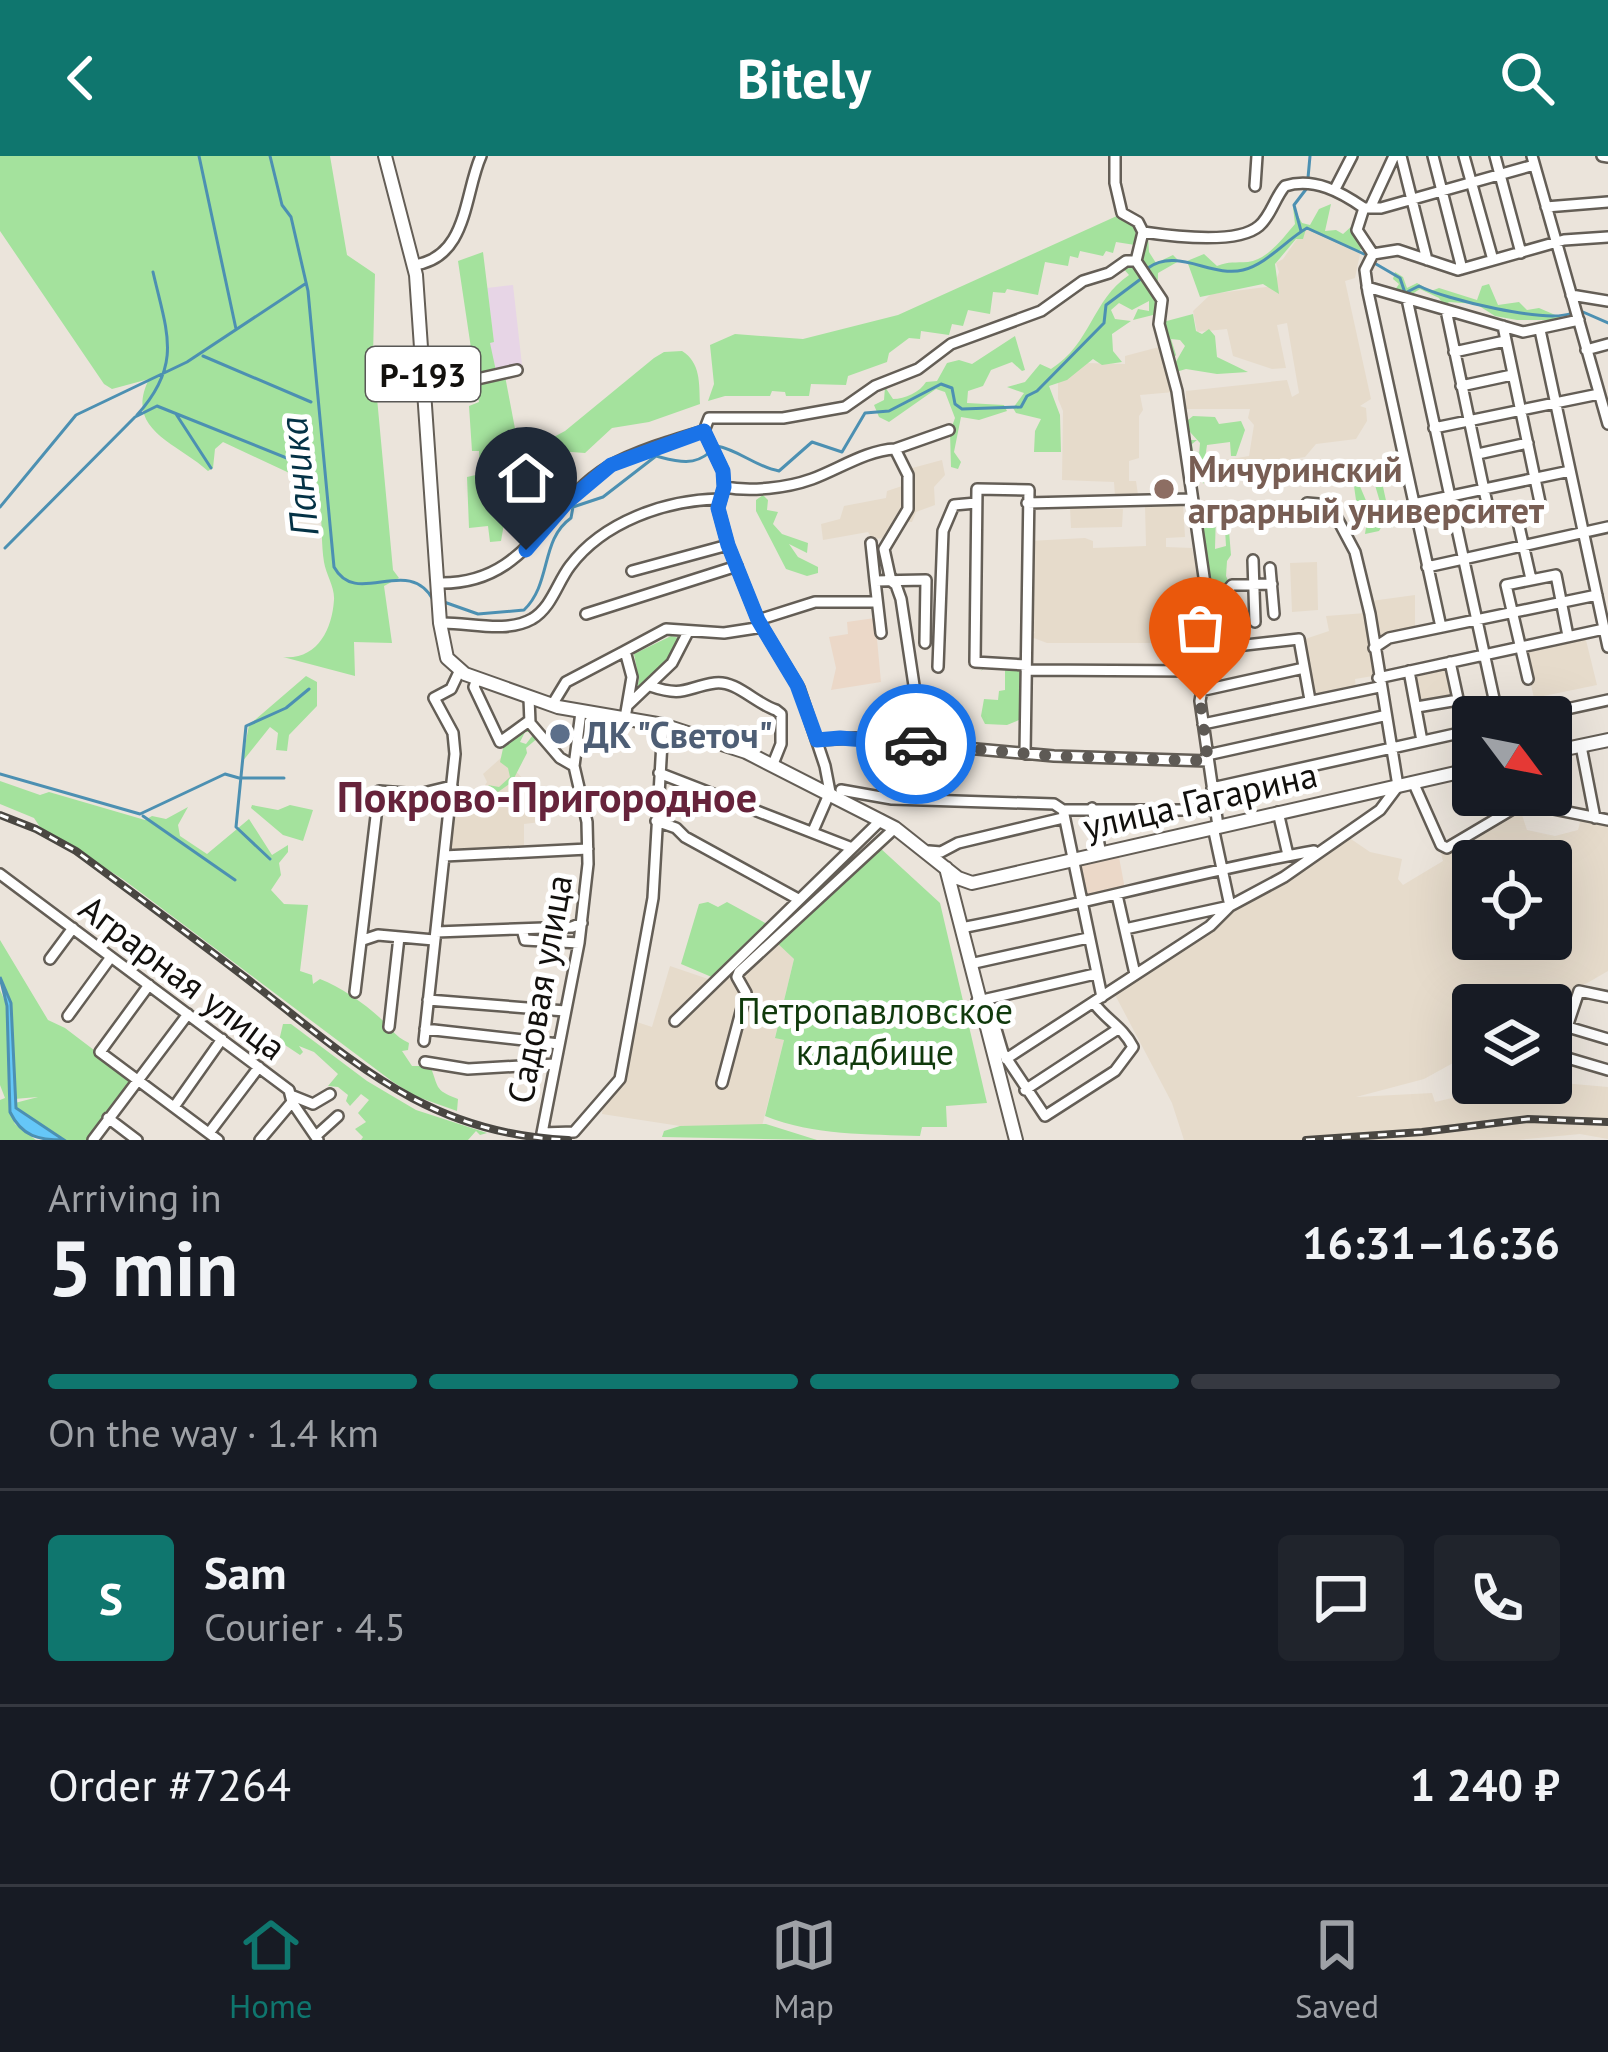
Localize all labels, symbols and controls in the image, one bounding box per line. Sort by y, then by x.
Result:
text: Bitely [737,43,871,113]
icon: back [48,45,114,111]
icon: search [1494,45,1560,111]
road number: Р-193 [366,347,480,401]
water label: Паника [266,415,330,539]
pin [475,427,577,550]
icon: home [493,445,559,511]
place label: Мичуринский аграрный университет [1188,445,1545,533]
marker: Мичуринский аграрный университет [1151,476,1177,502]
pin [1149,577,1251,700]
icon: bag [1167,595,1233,661]
courier [856,684,976,804]
north arrow [1452,696,1572,816]
map controls [1452,696,1572,1104]
place label: ДК "Светоч" [584,711,773,758]
icon: car [883,711,949,777]
marker: ДК "Светоч" [547,721,573,747]
street label: улица Гагарина [1078,750,1322,850]
district label: Покрово-Пригородное [337,769,757,824]
button: locate [1452,840,1572,960]
street label: Садовая улица [496,871,582,1107]
street label: Аграрная улица [70,884,296,1070]
button: layers [1452,984,1572,1104]
park label: Петропавловское кладбище [737,987,1013,1075]
text: Arriving in [48,1172,222,1223]
text: 16:31–16:36 [1302,1213,1560,1271]
text: 5 min [48,1217,238,1318]
text: On the way · 1.4 km [48,1407,379,1458]
button: chat [1278,1535,1404,1661]
button: phone [1434,1535,1560,1661]
text: Sam [204,1543,286,1601]
text: S [99,1569,123,1627]
text: Courier · 4.5 [204,1601,406,1652]
text: Order #7264 [48,1755,291,1813]
text: 1 240 ₽ [1410,1755,1560,1813]
tab: Home [229,1912,313,2027]
tab: Map [771,1912,837,2027]
tab: Saved [1295,1912,1379,2027]

